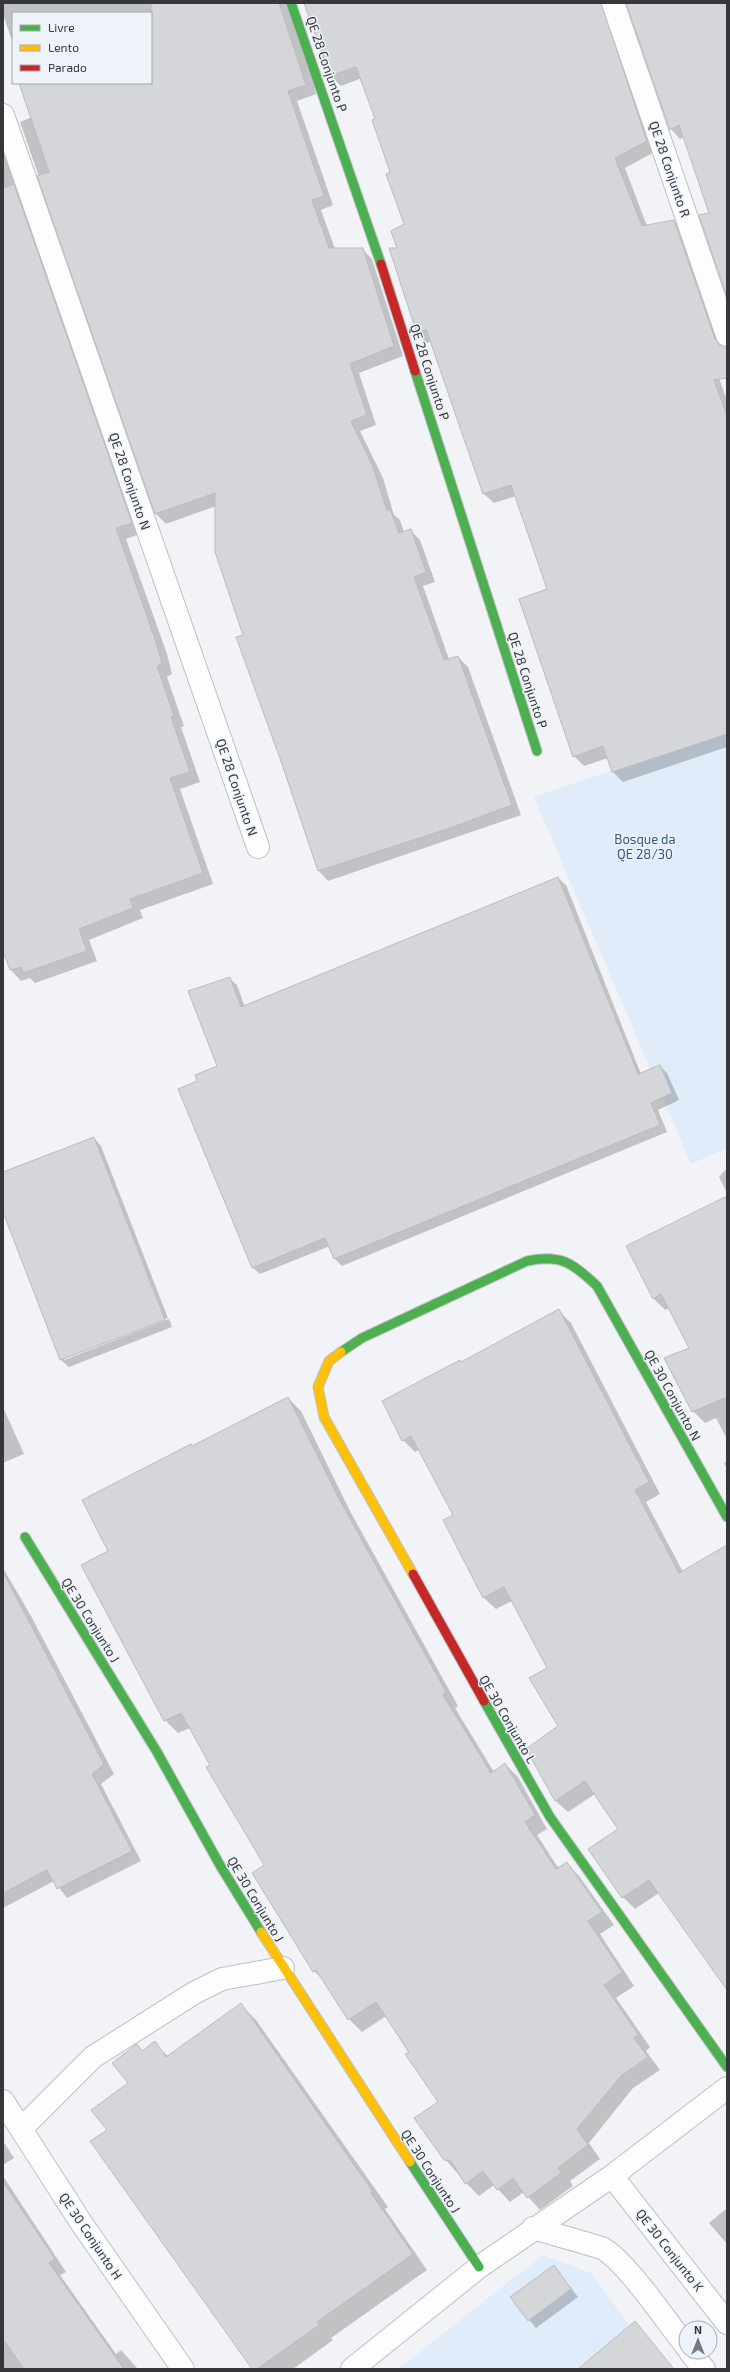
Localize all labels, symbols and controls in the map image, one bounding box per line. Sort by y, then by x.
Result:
legend [12,12,152,84]
street label: QE 28 Conjunto P [303,14,351,114]
text: Livre [48,20,75,34]
text: Lento [48,40,79,54]
text: Parado [48,60,87,74]
street label: QE 28 Conjunto R [646,119,694,219]
street label: QE 28 Conjunto P [407,322,453,423]
street label: QE 28 Conjunto N [106,430,154,532]
street label: QE 28 Conjunto P [505,630,551,731]
street label: QE 28 Conjunto N [213,736,261,838]
park label: Bosque da QE 28/30 [614,831,676,862]
street label: QE 30 Conjunto N [641,1347,705,1443]
street label: QE 30 Conjunto J [59,1575,123,1665]
street label: QE 30 Conjunto L [476,1672,540,1766]
street label: QE 30 Conjunto J [224,1853,288,1945]
street label: QE 30 Conjunto J [398,2126,464,2216]
street label: QE 30 Conjunto H [56,2190,126,2282]
street label: QE 30 Conjunto K [633,2206,707,2295]
north arrow [678,2320,718,2360]
text: N [694,2323,702,2336]

